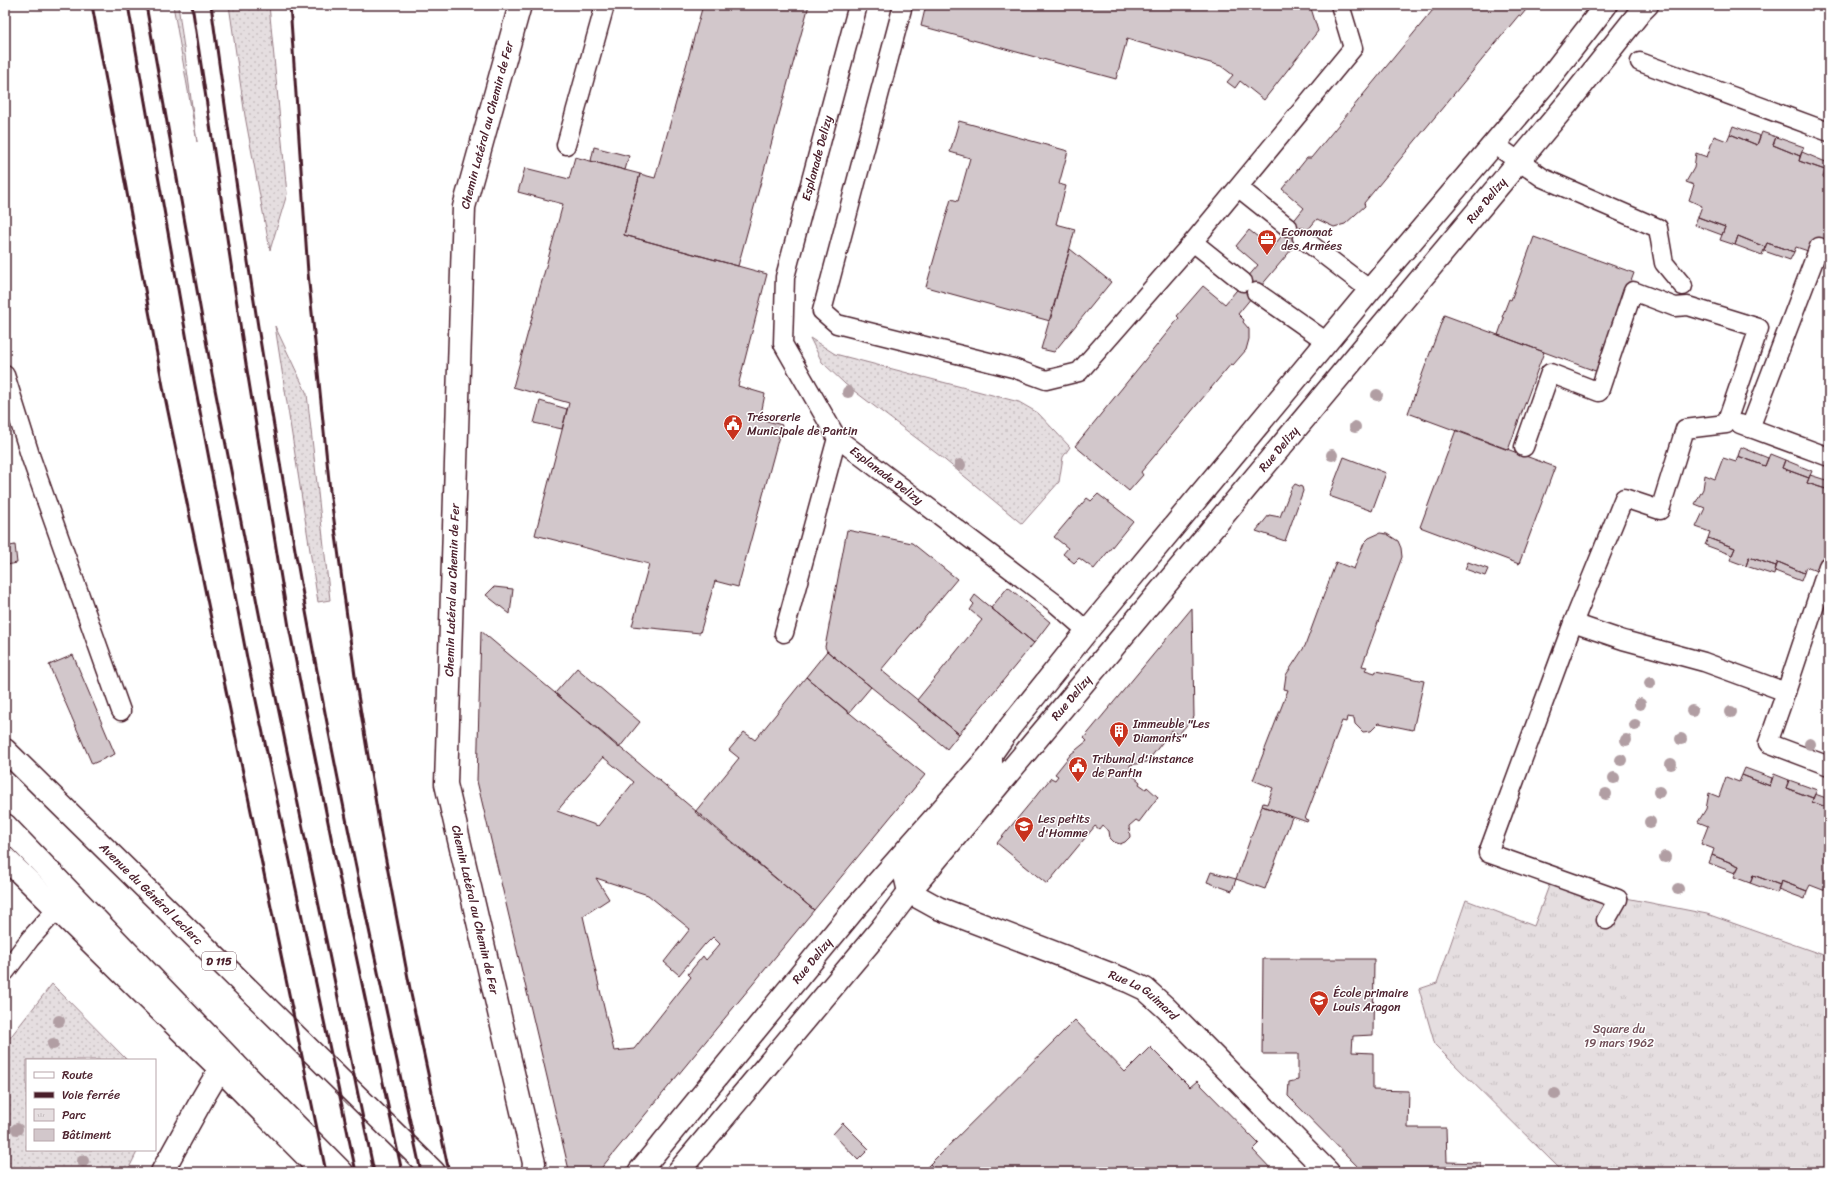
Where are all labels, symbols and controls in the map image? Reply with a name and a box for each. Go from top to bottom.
street label: Chemin Latéral au Chemin de Fer [454,38,520,211]
street label: Esplanade Delizy [795,112,839,203]
street label: Rue Delizy [1460,172,1513,228]
place label: Economat des Armées [1281,221,1342,257]
office icon: Economat des Armées [1256,228,1278,256]
place label: Trésorerie Municipale de Pantin [747,406,858,442]
public building icon: Trésorerie Municipale de Pantin [722,413,744,441]
street label: Rue Delizy [1253,420,1305,477]
street label: Esplanade Delizy [845,440,929,511]
street label: Chemin Latéral au Chemin de Fer [438,502,466,677]
street label: Rue Delizy [1045,669,1098,726]
place label: Immeuble "Les Diamants" [1132,713,1210,749]
building icon: Immeuble "Les Diamants" [1108,720,1130,748]
place label: Tribunal d'instance de Pantin [1092,748,1194,784]
public building icon: Tribunal d'instance de Pantin [1067,755,1089,783]
place label: Les petits d'Homme [1038,808,1090,844]
school or university icon: Les petits d'Homme [1013,815,1035,843]
street label: Chemin Latéral au Chemin de Fer [445,823,506,998]
street label: Avenue du Général Leclerc [93,836,208,950]
street label: Rue Delizy [786,932,838,989]
road number: D 115 [202,952,236,970]
street label: Rue La Guimard [1105,963,1184,1026]
place label: École primaire Louis Aragon [1333,982,1408,1018]
school or university icon: École primaire Louis Aragon [1308,989,1330,1017]
park label: Square du 19 mars 1962 [1584,1018,1654,1054]
legend [26,1059,156,1151]
text: Route [62,1064,93,1086]
text: Voie ferrée [62,1084,120,1106]
text: Parc [62,1104,86,1126]
text: Bâtiment [62,1124,111,1146]

